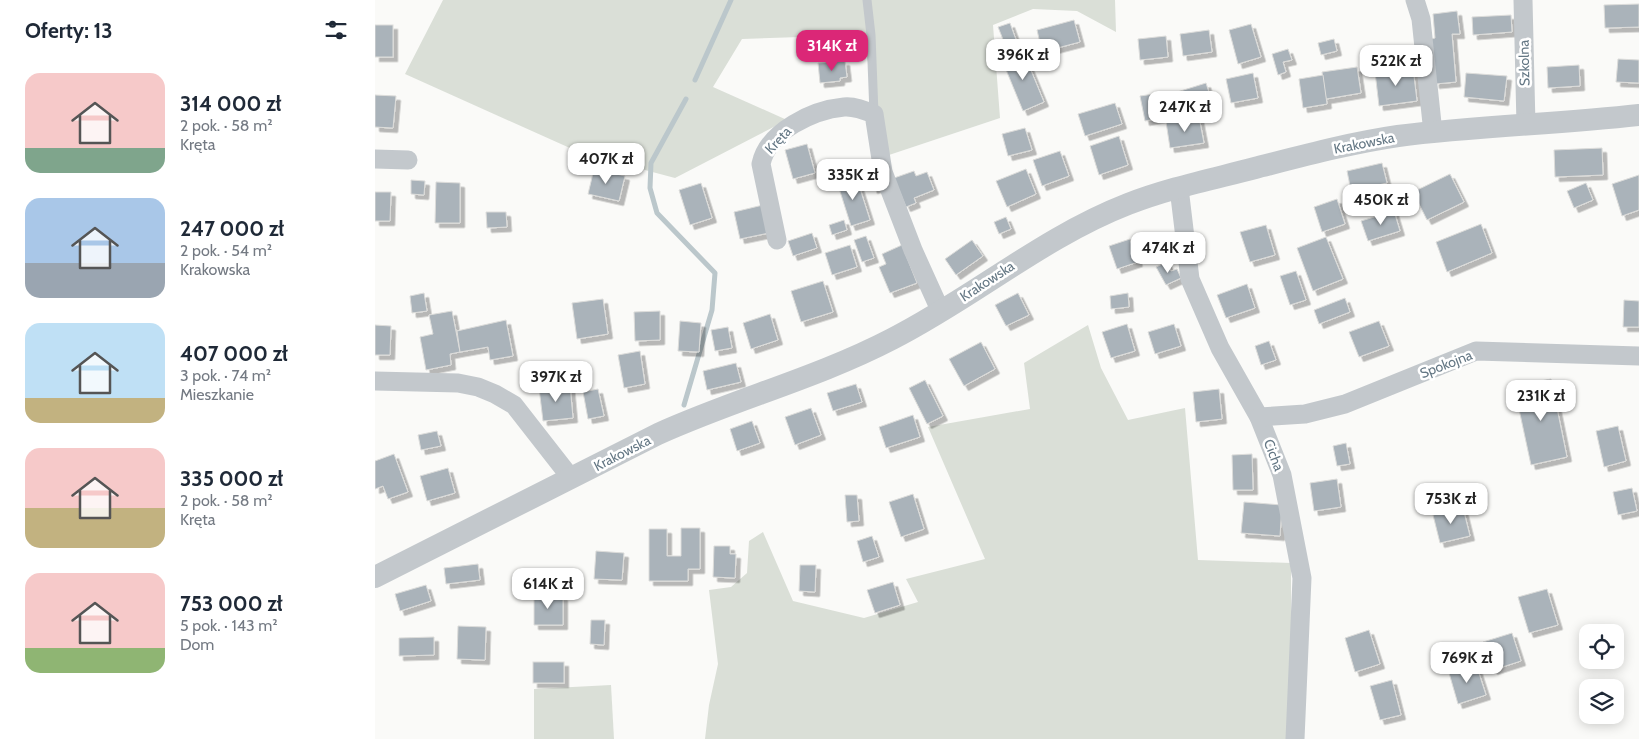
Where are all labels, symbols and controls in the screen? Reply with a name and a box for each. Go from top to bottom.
icon: filters [322,16,350,44]
text: Oferty: 13 [25,18,113,43]
pin: 314K zł [786,30,878,72]
text: 314K zł [807,36,857,55]
pin: 396K zł [977,38,1069,81]
street label: Szkolna [1515,40,1533,86]
pin: 522K zł [1350,44,1442,87]
text: 396K zł [997,45,1049,64]
text: 522K zł [1371,51,1421,70]
pin: 247K zł [1139,90,1231,133]
text: 314 000 zł [180,91,281,116]
icon: home [65,93,125,153]
text: 247K zł [1159,97,1211,116]
text: 2 pok. · 58 m² [180,116,273,135]
street label: Kręta [761,122,795,157]
street label: Krakowska [1332,128,1396,158]
text: Kręta [180,135,215,154]
pin: 407K zł [560,142,652,185]
text: 407K zł [579,149,633,168]
pin: 335K zł [807,158,899,201]
text: 335K zł [827,165,879,184]
pin: 450K zł [1335,184,1427,226]
text: 450K zł [1353,190,1409,209]
text: 247 000 zł [180,216,284,241]
icon: home [65,218,125,278]
pin: 474K zł [1122,232,1214,274]
text: 474K zł [1142,238,1194,257]
text: 2 pok. · 54 m² [180,241,272,260]
street label: Krakowska [956,257,1018,305]
text: Krakowska [180,260,250,279]
text: 407 000 zł [180,341,288,366]
icon: home [65,343,125,403]
street label: Spokojna [1417,346,1475,382]
pin: 397K zł [510,360,602,403]
text: 3 pok. · 74 m² [180,366,271,385]
text: 397K zł [530,367,582,386]
pin: 231K zł [1495,380,1587,422]
text: Mieszkanie [180,385,254,404]
text: 231K zł [1517,386,1565,405]
street label: Krakowska [591,431,654,475]
street label: Cicha [1260,437,1288,474]
text: 335 000 zł [180,466,283,491]
icon: home [65,468,125,528]
pin: 753K zł [1405,482,1497,525]
text: 753K zł [1426,489,1476,508]
text: 2 pok. · 58 m² [180,491,273,510]
text: Kręta [180,510,215,529]
pin: 614K zł [502,568,594,610]
text: 614K zł [523,574,573,593]
text: 753 000 zł [180,591,283,616]
icon: home [65,593,125,653]
text: 5 pok. · 143 m² [180,616,278,635]
map controls [1579,624,1624,724]
button: locate [1579,624,1624,669]
text: Dom [180,635,214,654]
pin: 769K zł [1421,642,1513,684]
text: 769K zł [1441,648,1493,667]
button: layers [1579,679,1624,724]

